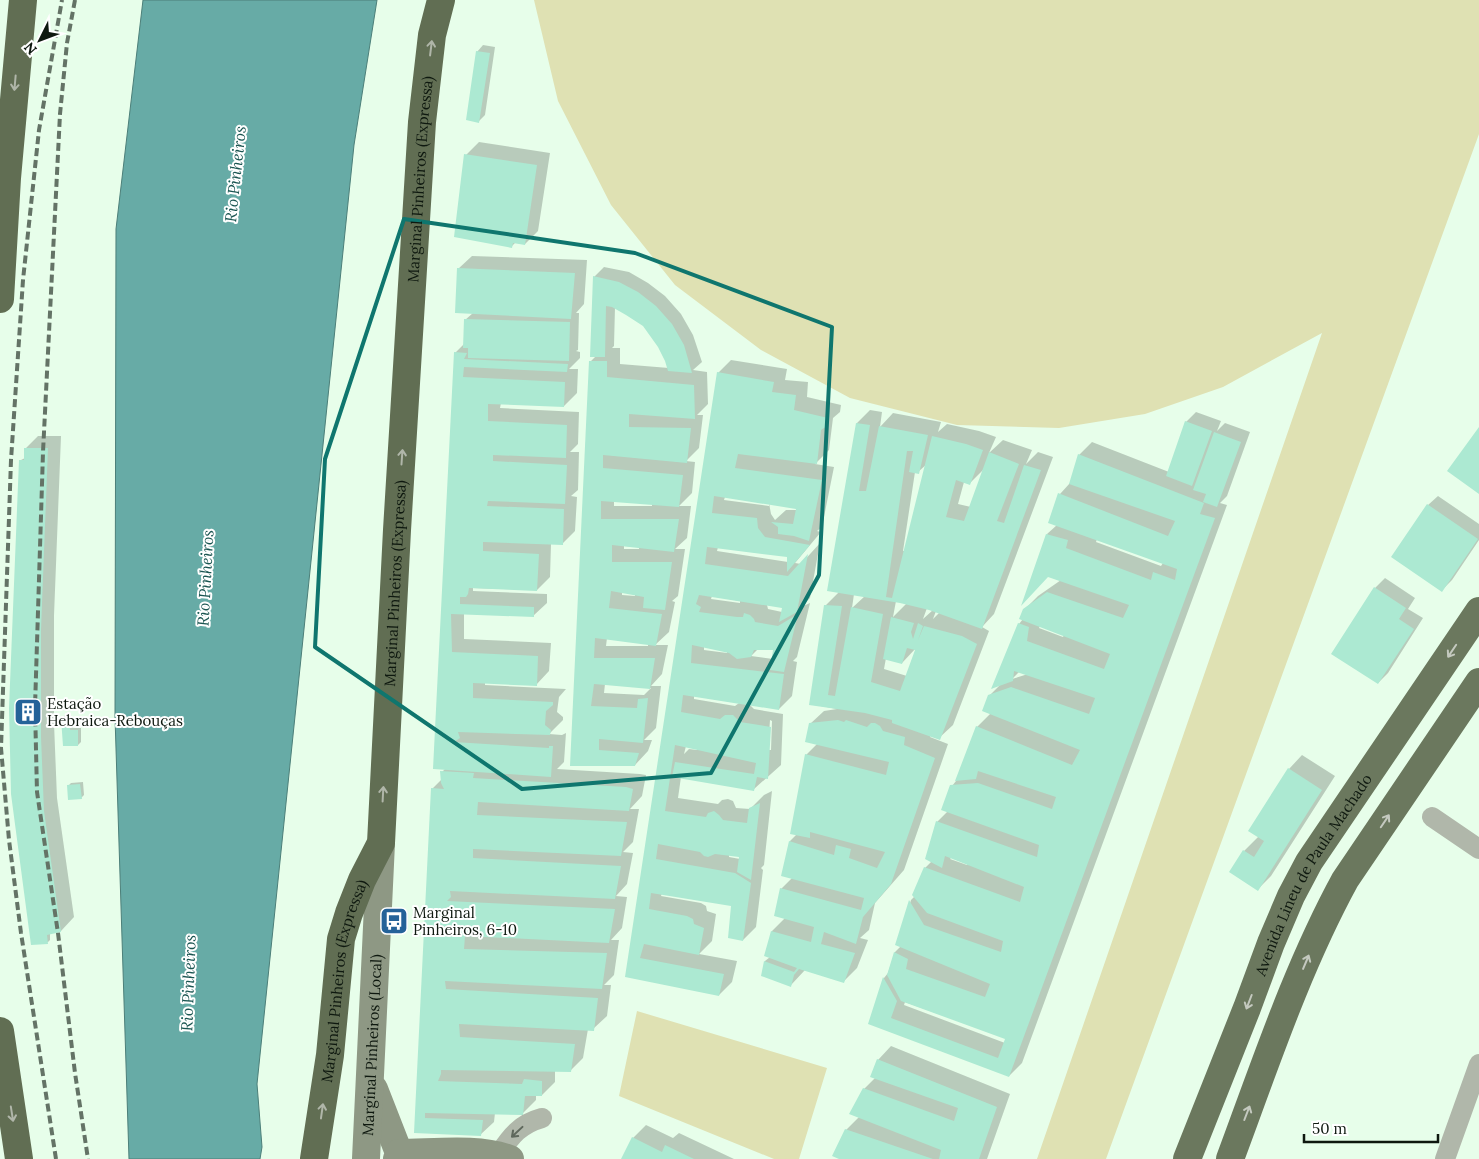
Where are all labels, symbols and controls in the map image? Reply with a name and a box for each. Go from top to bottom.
north arrow [15,15,65,65]
text: N [20,39,41,59]
one-way arrow [426,40,436,56]
one-way arrow [11,75,20,91]
street label: Marginal Pinheiros (Expressa) [403,75,438,283]
water label: Rio Pinheiros [220,125,250,223]
one-way arrow [397,450,406,466]
street label: Marginal Pinheiros (Expressa) [380,479,411,687]
water label: Rio Pinheiros [192,529,218,627]
one-way arrow [1447,644,1457,658]
place label: Estação Hebraica-Rebouças [47,694,183,730]
building icon: Estação Hebraica-Rebouças [13,697,43,727]
street label: Avenida Lineu de Paula Machado [1250,770,1376,979]
one-way arrow [379,787,388,803]
one-way arrow [1380,814,1390,828]
street label: Marginal Pinheiros (Expressa) [316,876,372,1084]
place label: Marginal Pinheiros, 6-10 [413,903,517,939]
bus stop icon: Marginal Pinheiros, 6-10 [379,906,409,936]
water label: Rio Pinheiros [176,934,200,1032]
street label: Marginal Pinheiros (Local) [358,953,386,1136]
one-way arrow [1302,955,1312,970]
one-way arrow [1244,994,1253,1010]
one-way arrow [317,1103,327,1119]
one-way arrow [8,1105,18,1121]
one-way arrow [1243,1106,1252,1122]
scale bar [1304,1112,1438,1144]
text: 50 m [1312,1119,1347,1138]
one-way arrow [511,1126,523,1138]

